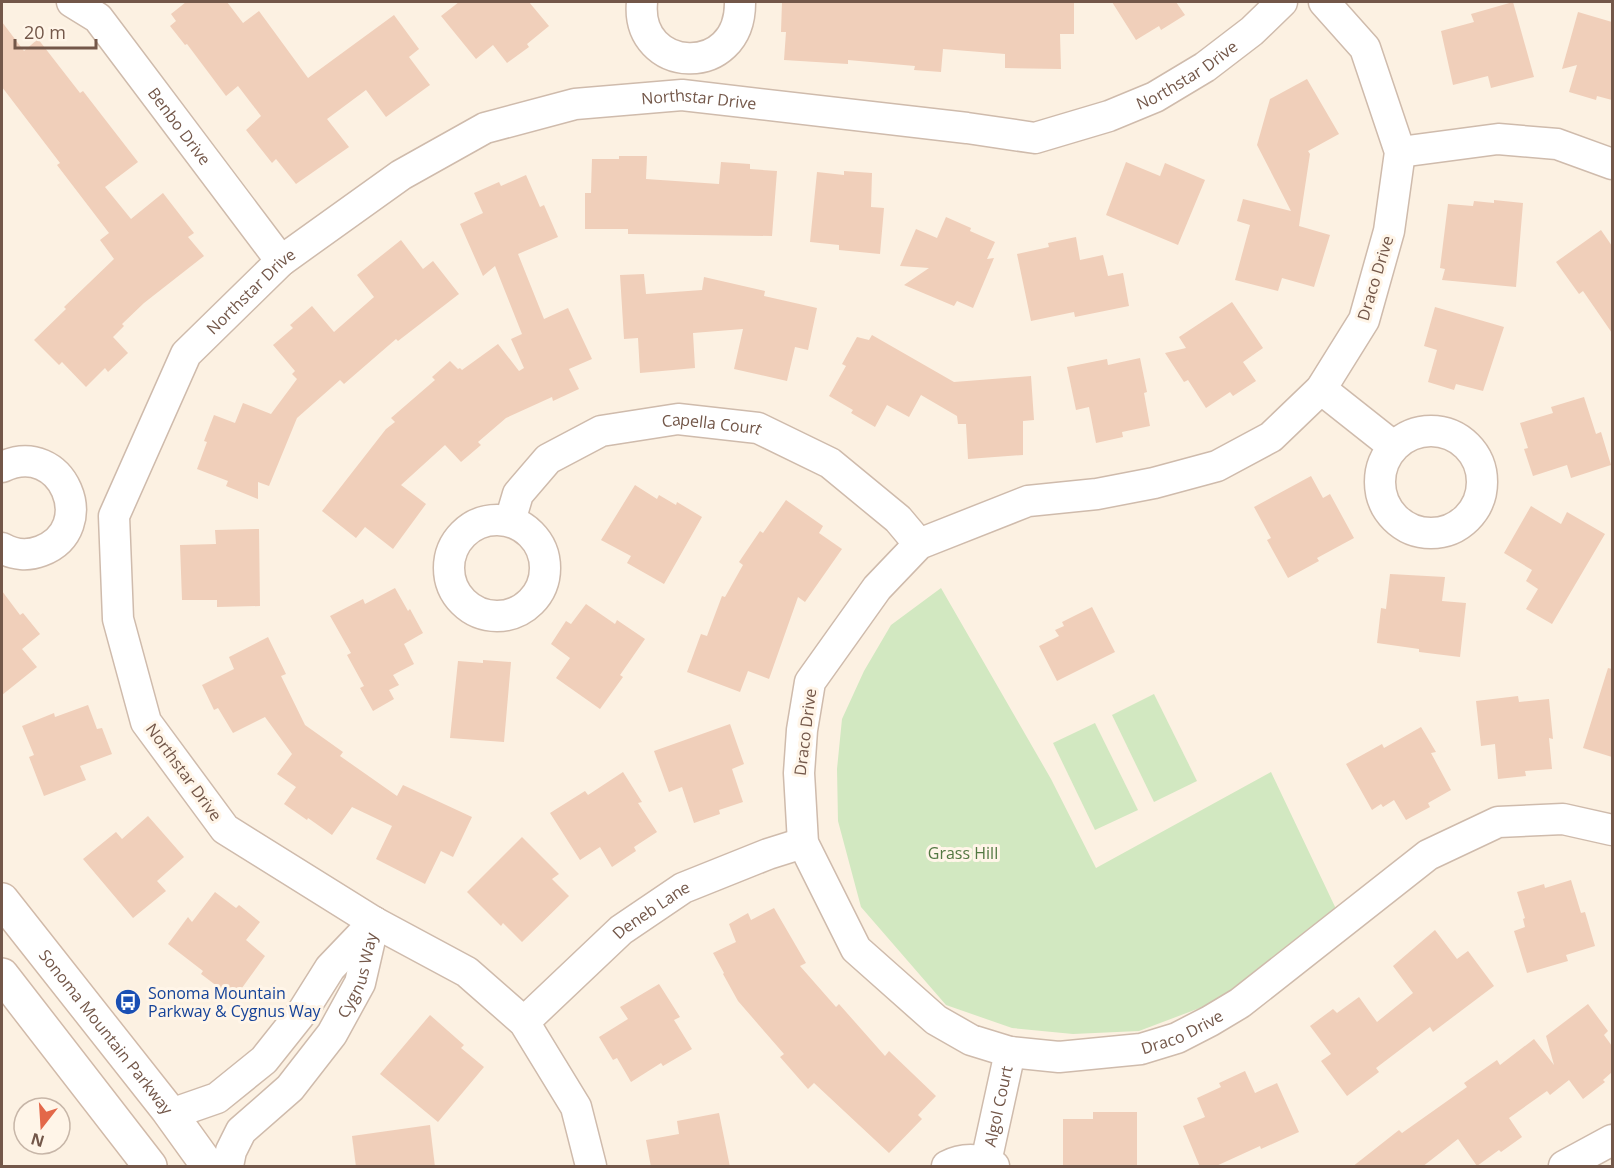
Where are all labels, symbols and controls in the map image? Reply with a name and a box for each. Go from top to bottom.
scale bar [15,12,96,50]
text: 20 m [24,20,66,44]
street label: Northstar Drive [1133,35,1242,115]
street label: Benbo Drive [143,83,216,170]
street label: Northstar Drive [640,84,758,115]
street label: Draco Drive [1352,233,1398,323]
street label: Northstar Drive [201,243,300,339]
street label: Capella Court [660,408,766,440]
street label: Draco Drive [789,687,821,777]
street label: Northstar Drive [141,719,227,825]
park label: Grass Hill [928,842,998,864]
street label: Deneb Lane [607,876,693,944]
street label: Cygnus Way [332,929,382,1022]
street label: Sonoma Mountain Parkway [34,945,179,1120]
place label: Sonoma Mountain Parkway & Cygnus Way [148,982,322,1022]
bus stop icon: Sonoma Mountain Parkway & Cygnus Way [113,987,143,1017]
street label: Draco Drive [1138,1005,1227,1059]
street label: Algol Court [979,1063,1018,1149]
north arrow [12,1096,72,1156]
text: N [28,1128,47,1153]

